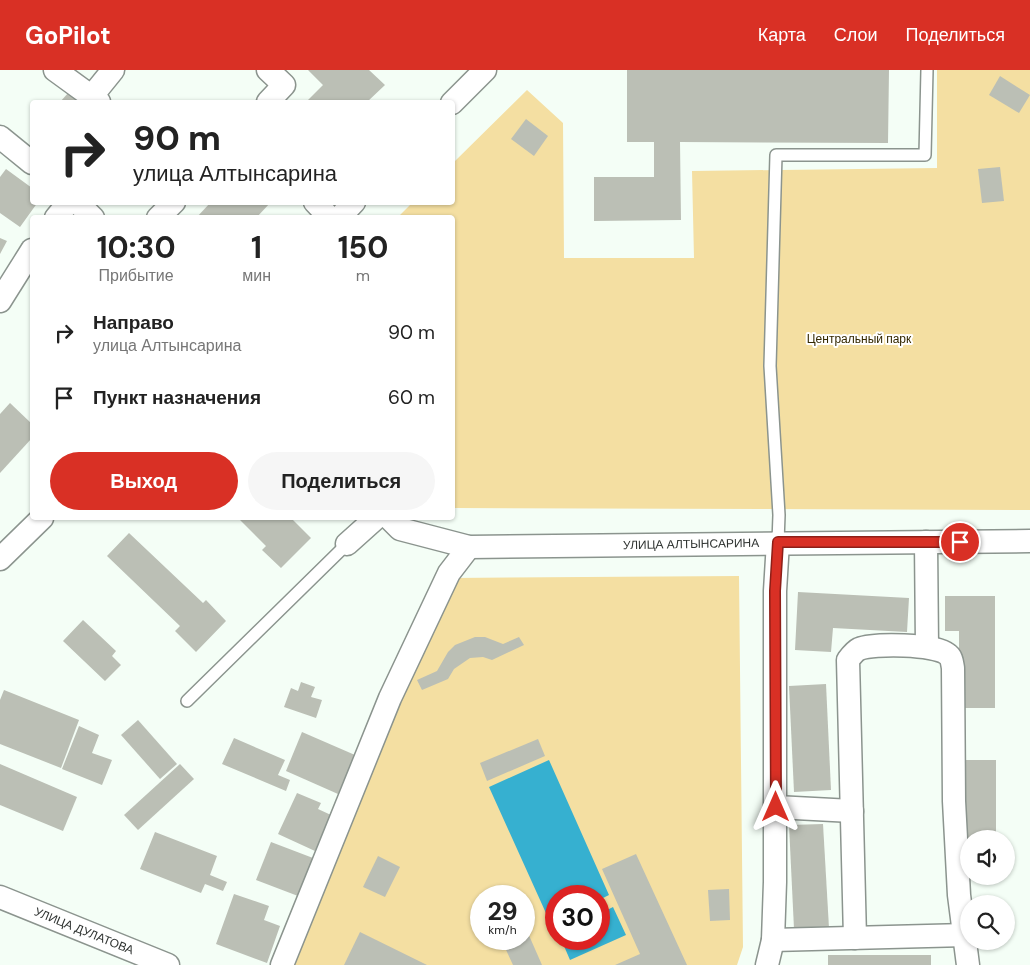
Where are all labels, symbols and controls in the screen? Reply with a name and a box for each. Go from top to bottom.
text: GoPilot [25,20,111,51]
text: Карта [758,23,806,47]
text: Слои [834,23,878,47]
text: Поделиться [906,23,1005,47]
text: 90 m [133,115,221,161]
icon: right [50,120,115,185]
text: улица Алтынсарина [133,159,337,188]
text: 10:30 [97,228,176,267]
text: 1 [251,228,262,267]
text: 150 [338,228,388,267]
text: Прибытие [99,265,174,286]
text: мин [242,265,271,286]
text: m [356,265,370,286]
text: Направо [93,310,174,335]
icon: right [50,319,78,347]
text: 90 m [388,320,435,345]
park label: Центральный парк [807,331,912,347]
text: улица Алтынсарина [93,335,241,356]
icon: arrive [50,384,78,412]
text: Пункт назначения [93,385,261,410]
text: 60 m [388,385,435,410]
button: Выход [50,452,238,510]
button: Поделиться [248,452,435,510]
pin [939,521,981,563]
icon: arrive [946,528,974,556]
street label: УЛИЦА АЛТЫНСАРИНА [623,535,759,553]
position arrow [749,780,801,832]
map controls [960,830,1015,950]
button: sound [960,830,1015,885]
speed limit sign: 30 [545,885,610,950]
text: 29 [487,895,518,928]
button: search [960,895,1015,950]
street label: УЛИЦА ДУЛАТОВА [32,904,136,958]
text: km/h [488,922,517,938]

